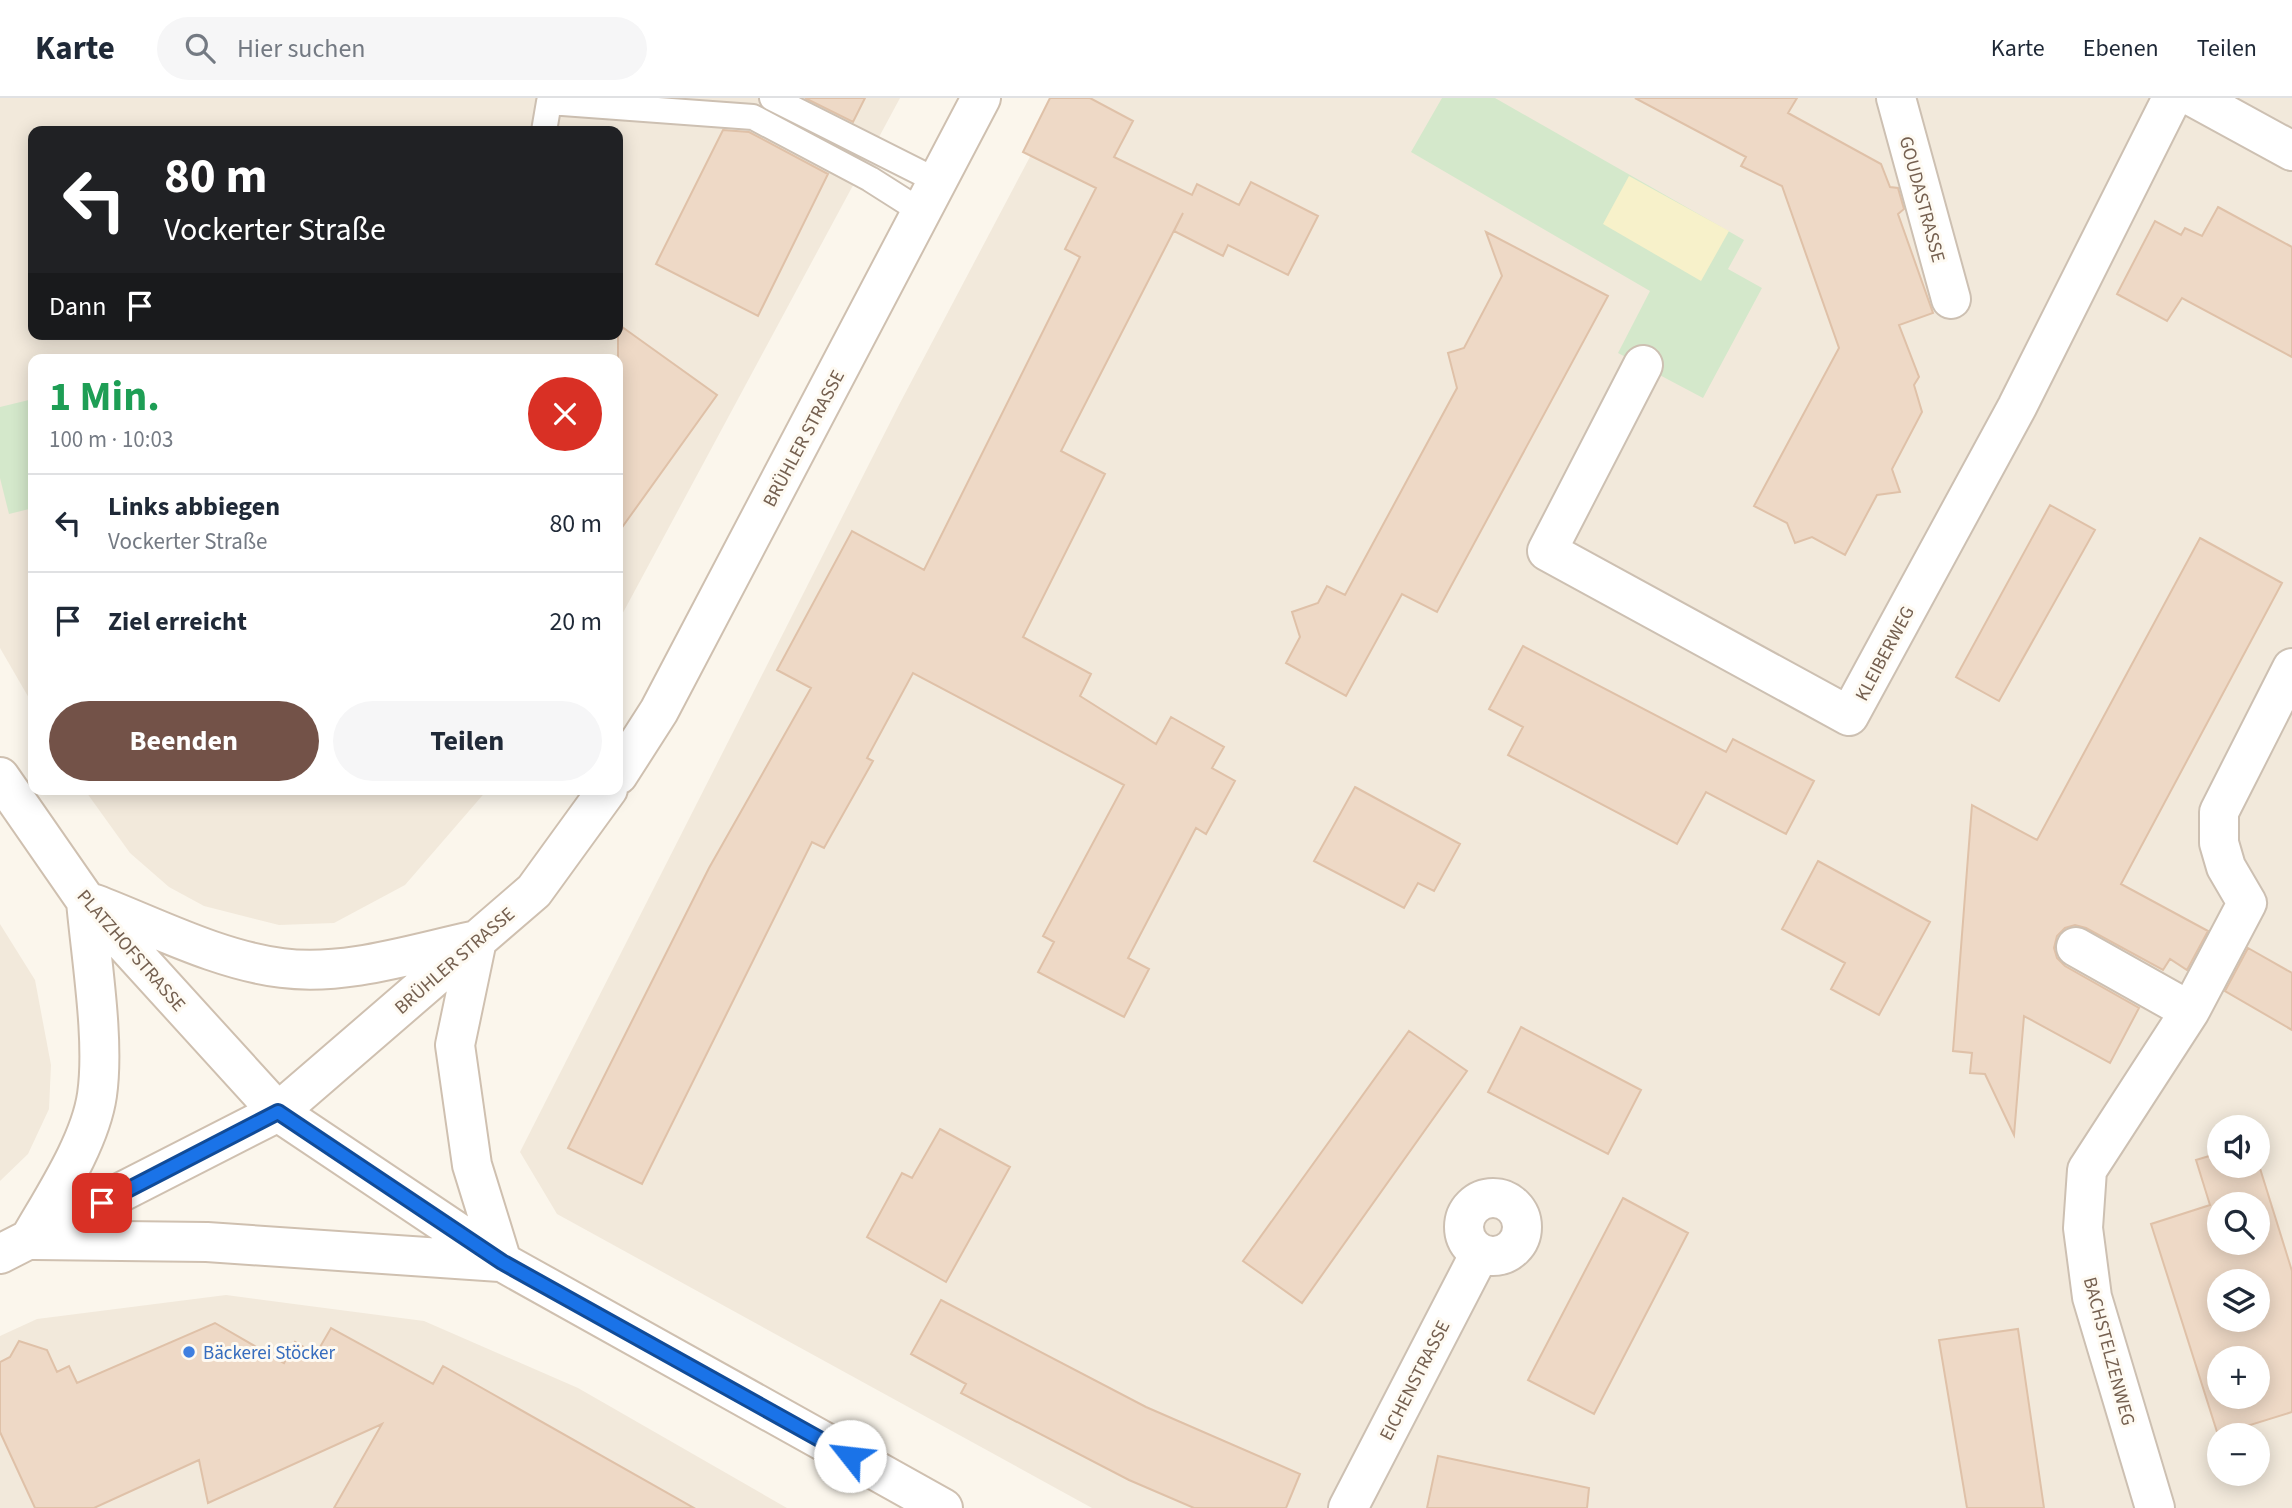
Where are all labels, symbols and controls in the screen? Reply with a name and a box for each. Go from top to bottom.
search box [157,17,647,80]
text: Karte [35,25,115,72]
icon: search [181,29,219,67]
text: Hier suchen [237,30,366,67]
text: Karte [1991,31,2045,66]
text: Ebenen [2083,31,2159,66]
text: Teilen [2197,31,2257,66]
street label: GOUDASTRASSE [1892,133,1951,265]
text: 80 m [164,142,268,212]
icon: left [49,154,140,245]
text: Vockerter Straße [164,207,386,253]
icon: arrive [121,287,159,325]
text: Dann [49,288,107,325]
street label: BRÜHLER STRASSE [757,365,852,512]
text: 1 Min. [49,367,160,427]
button: close [528,377,602,451]
text: 100 m · 10:03 [49,423,173,456]
text: Links abbiegen [108,488,280,525]
icon: left [49,504,87,542]
text: 80 m [549,505,602,542]
text: Vockerter Straße [108,525,267,558]
street label: KLEIBERWEG [1849,601,1922,706]
icon: arrive [49,602,87,640]
text: Ziel erreicht [108,603,247,640]
text: 20 m [549,603,602,640]
button: Beenden [49,701,319,781]
button: Teilen [333,701,602,781]
street label: PLATZHOFSTRASSE [70,884,192,1018]
street label: BRÜHLER STRASSE [389,901,521,1021]
map controls [2207,1115,2270,1486]
button: sound [2207,1115,2270,1178]
pin [72,1173,132,1233]
icon: arrive [83,1184,121,1222]
button: search [2207,1192,2270,1255]
button: layers [2207,1269,2270,1332]
street label: BACHSTELZENWEG [2076,1274,2141,1429]
street label: EICHENSTRASSE [1373,1316,1457,1445]
place label: Bäckerei Stöcker [203,1340,336,1367]
marker: Bäckerei Stöcker [181,1344,197,1360]
button: + [2207,1346,2270,1409]
position arrow [813,1419,887,1493]
button: − [2207,1423,2270,1486]

